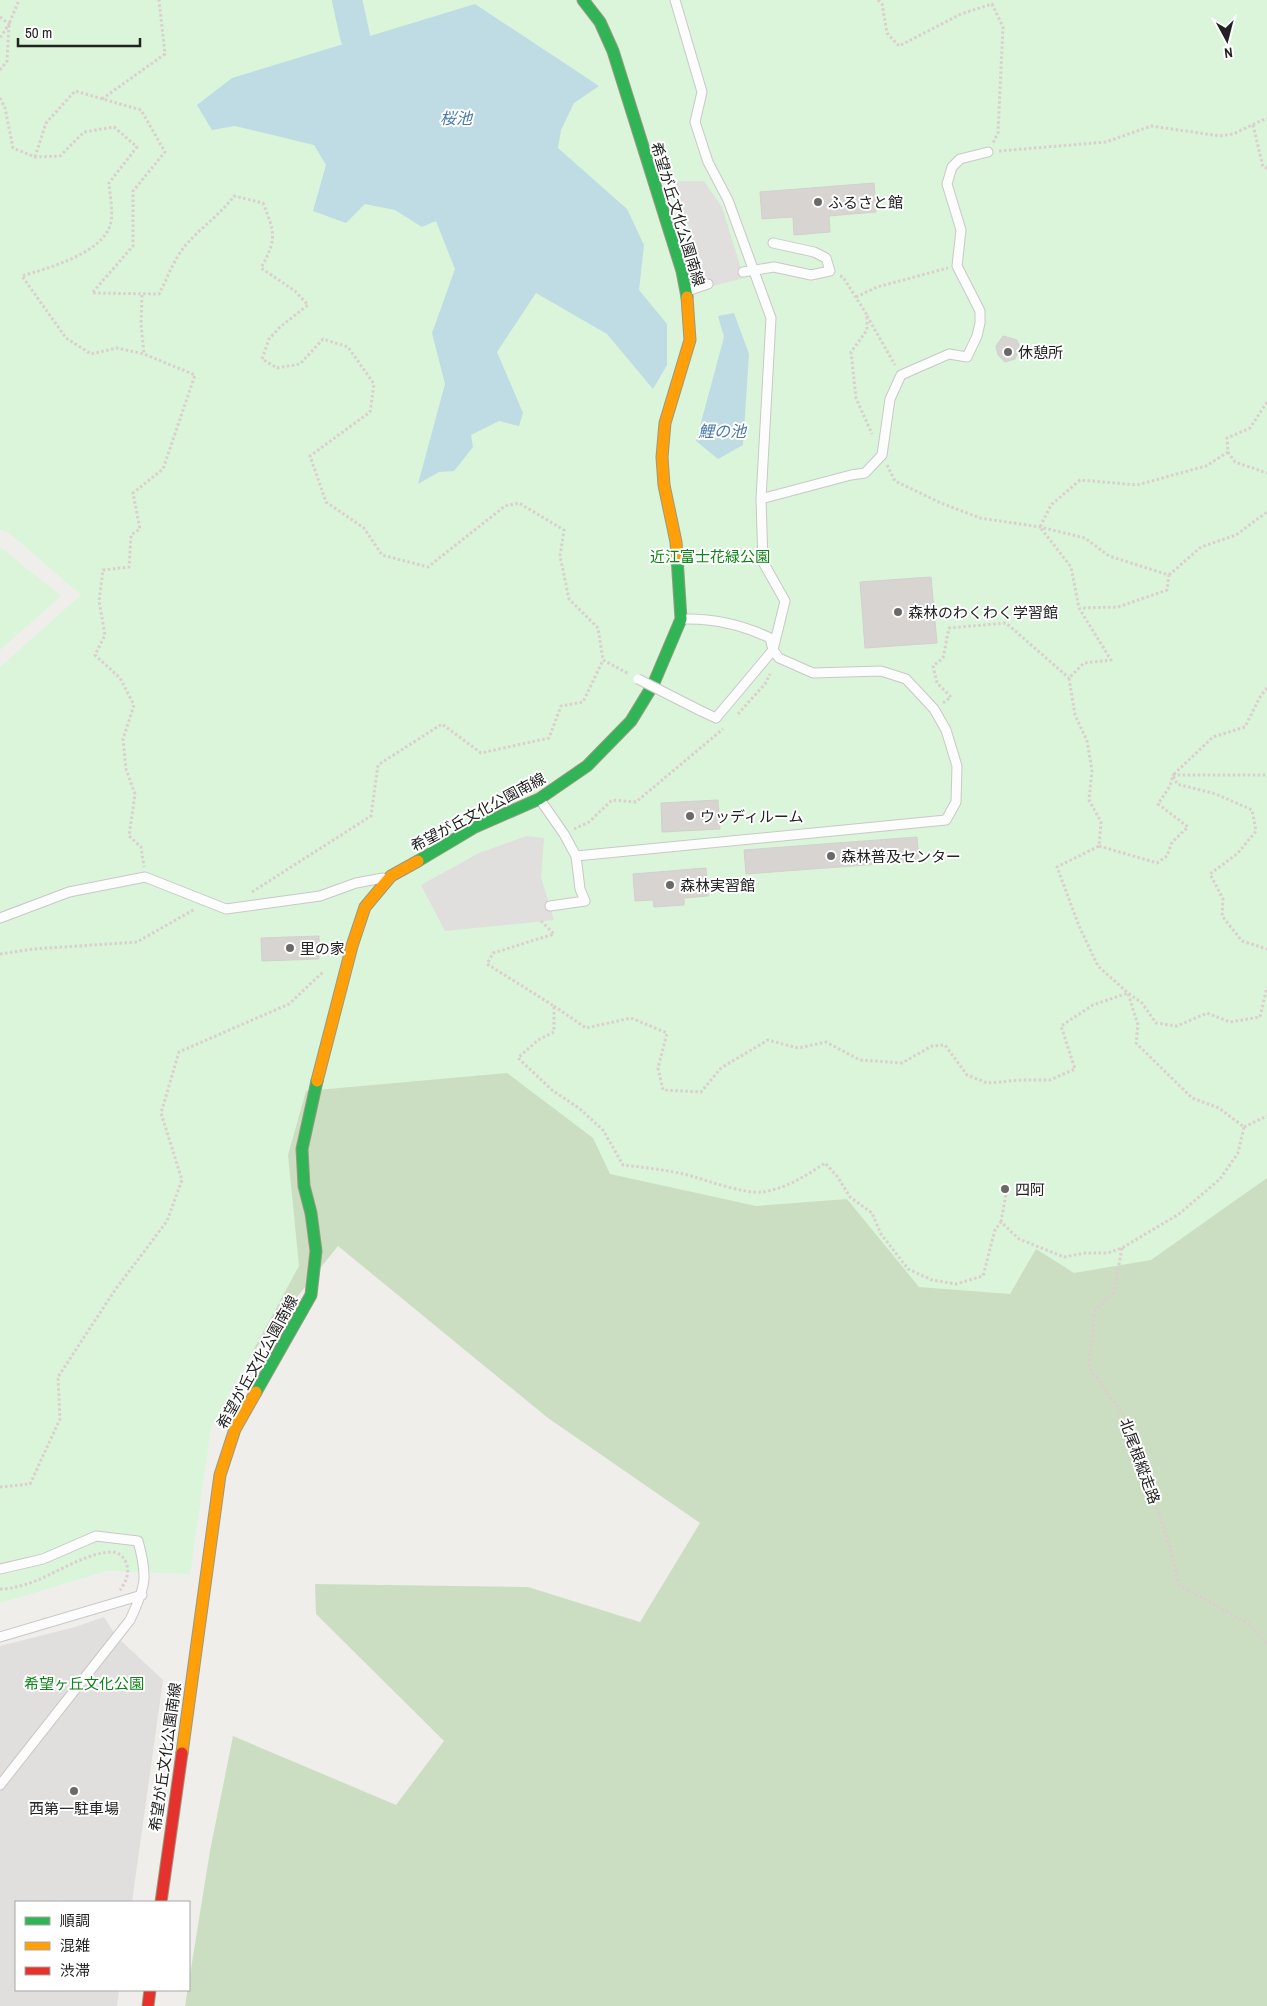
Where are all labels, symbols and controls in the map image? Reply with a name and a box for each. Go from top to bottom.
scale bar [18,15,140,47]
north arrow [1202,15,1252,65]
text: 50 m [25,22,52,43]
text: N [1223,43,1234,62]
water label: 桜池 [440,107,474,129]
street label: 希望が丘文化公園南線 [646,139,710,289]
place label: ふるさと館 [828,192,903,213]
marker: ふるさと館 [812,196,824,208]
place label: 休憩所 [1018,342,1063,363]
marker: 休憩所 [1002,346,1014,358]
water label: 鯉の池 [698,420,748,442]
park label: 近江富士花緑公園 [650,546,770,567]
place label: 森林のわくわく学習館 [908,602,1058,623]
marker: 森林のわくわく学習館 [892,606,904,618]
street label: 希望が丘文化公園南線 [407,768,549,856]
place label: ウッディルーム [700,806,804,827]
marker: ウッディルーム [684,810,696,822]
place label: 森林普及センター [841,846,961,867]
marker: 森林普及センター [825,850,837,862]
place label: 森林実習館 [680,875,755,896]
marker: 森林実習館 [664,879,676,891]
place label: 里の家 [300,938,345,959]
marker: 里の家 [284,942,296,954]
place label: 四阿 [1015,1179,1045,1200]
marker: 四阿 [999,1183,1011,1195]
street label: 希望が丘文化公園南線 [211,1291,303,1433]
street label: 北尾根縦走路 [1115,1415,1165,1507]
park label: 希望ヶ丘文化公園 [24,1673,144,1694]
street label: 希望が丘文化公園南線 [144,1681,186,1833]
marker: 西第一駐車場 [68,1785,80,1797]
place label: 西第一駐車場 [29,1798,119,1819]
legend [15,1901,190,1991]
text: 順調 [60,1910,90,1931]
text: 混雑 [60,1935,90,1956]
text: 渋滞 [60,1960,90,1981]

